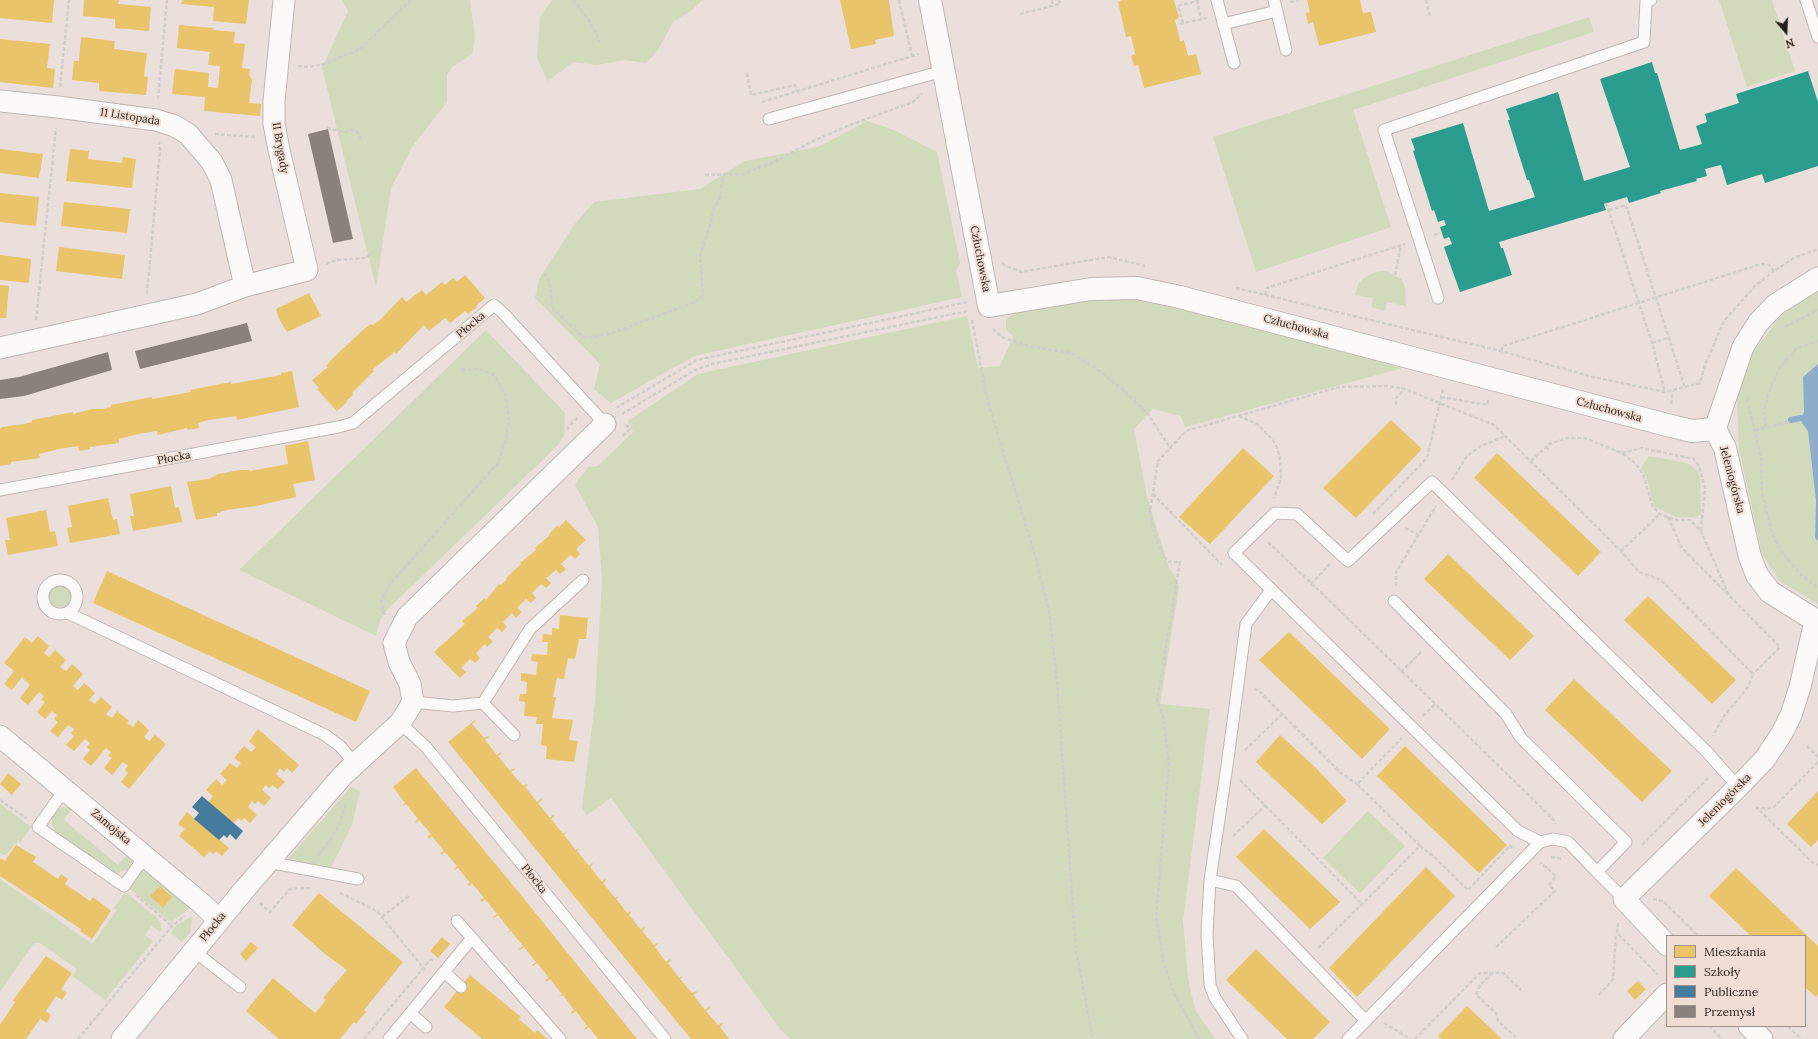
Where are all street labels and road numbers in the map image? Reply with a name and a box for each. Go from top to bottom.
street label: 11 Listopada [99,106,161,128]
street label: II Brygady [269,121,291,175]
street label: Człuchowska [967,225,993,293]
street label: Płocka [454,309,488,341]
street label: Człuchowska [1262,312,1330,342]
street label: Człuchowska [1575,395,1643,425]
street label: Jeleniogórska [1717,445,1747,515]
street label: Płocka [156,448,192,468]
street label: Jeleniogórska [1696,771,1754,829]
street label: Zamojska [88,806,134,848]
street label: Płocka [518,862,550,896]
street label: Płocka [197,910,229,944]

